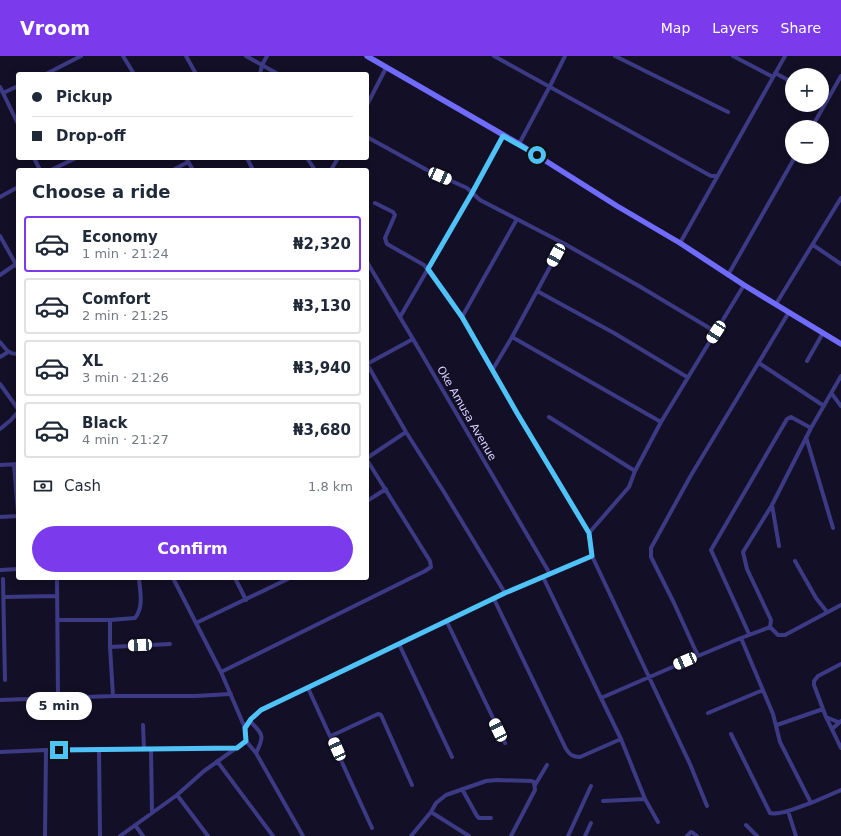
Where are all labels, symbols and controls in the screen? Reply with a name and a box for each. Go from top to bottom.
text: Vroom [20,17,90,39]
text: Map [661,20,690,36]
text: Layers [712,20,759,36]
text: Share [781,20,821,36]
map controls [785,68,829,164]
button: + [785,68,829,112]
text: Pickup [56,88,112,106]
button: − [785,120,829,164]
text: Drop-off [56,127,126,145]
route start [528,146,546,164]
car [427,166,453,186]
text: Choose a ride [32,181,171,202]
icon: car [34,226,70,262]
text: Economy [82,228,158,246]
text: ₦2,320 [293,235,351,253]
car [545,242,567,268]
text: 1 min · 21:24 [82,246,169,261]
icon: car [34,288,70,324]
text: Comfort [82,290,150,308]
text: ₦3,130 [293,297,351,315]
text: 2 min · 21:25 [82,308,169,323]
car [704,319,728,345]
icon: car [34,350,70,386]
text: XL [82,352,103,370]
text: ₦3,940 [293,359,351,377]
street label: Oke Amusa Avenue [434,364,499,463]
text: 3 min · 21:26 [82,370,169,385]
icon: car [34,412,70,448]
text: Black [82,414,128,432]
text: ₦3,680 [293,421,351,439]
text: 4 min · 21:27 [82,432,169,447]
icon: cash [32,475,54,497]
text: Cash [64,477,101,495]
text: 1.8 km [308,479,353,494]
button: Confirm [32,526,353,572]
car [128,638,152,652]
car [672,651,698,671]
callout: 5 min [26,692,92,720]
text: 5 min [39,698,79,713]
car [487,717,509,743]
car [327,736,347,762]
route end [50,741,68,759]

